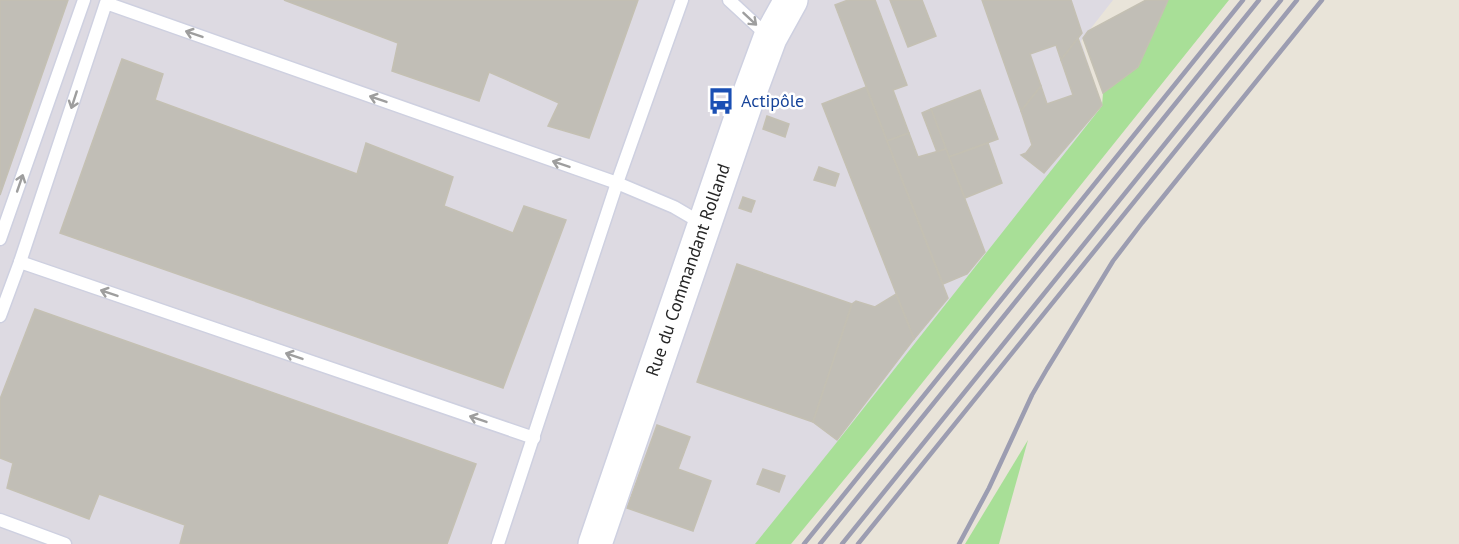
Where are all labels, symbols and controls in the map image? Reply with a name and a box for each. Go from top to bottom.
one-way arrow [742,12,757,26]
one-way arrow [185,27,204,38]
bus stop icon: Actipôle [706,86,736,116]
place label: Actipôle [741,89,804,112]
one-way arrow [68,90,79,109]
one-way arrow [369,92,387,103]
one-way arrow [552,157,571,168]
street label: Rue du Commandant Rolland [640,160,735,379]
one-way arrow [15,175,26,193]
one-way arrow [101,286,119,297]
one-way arrow [285,350,304,361]
one-way arrow [469,413,488,424]

